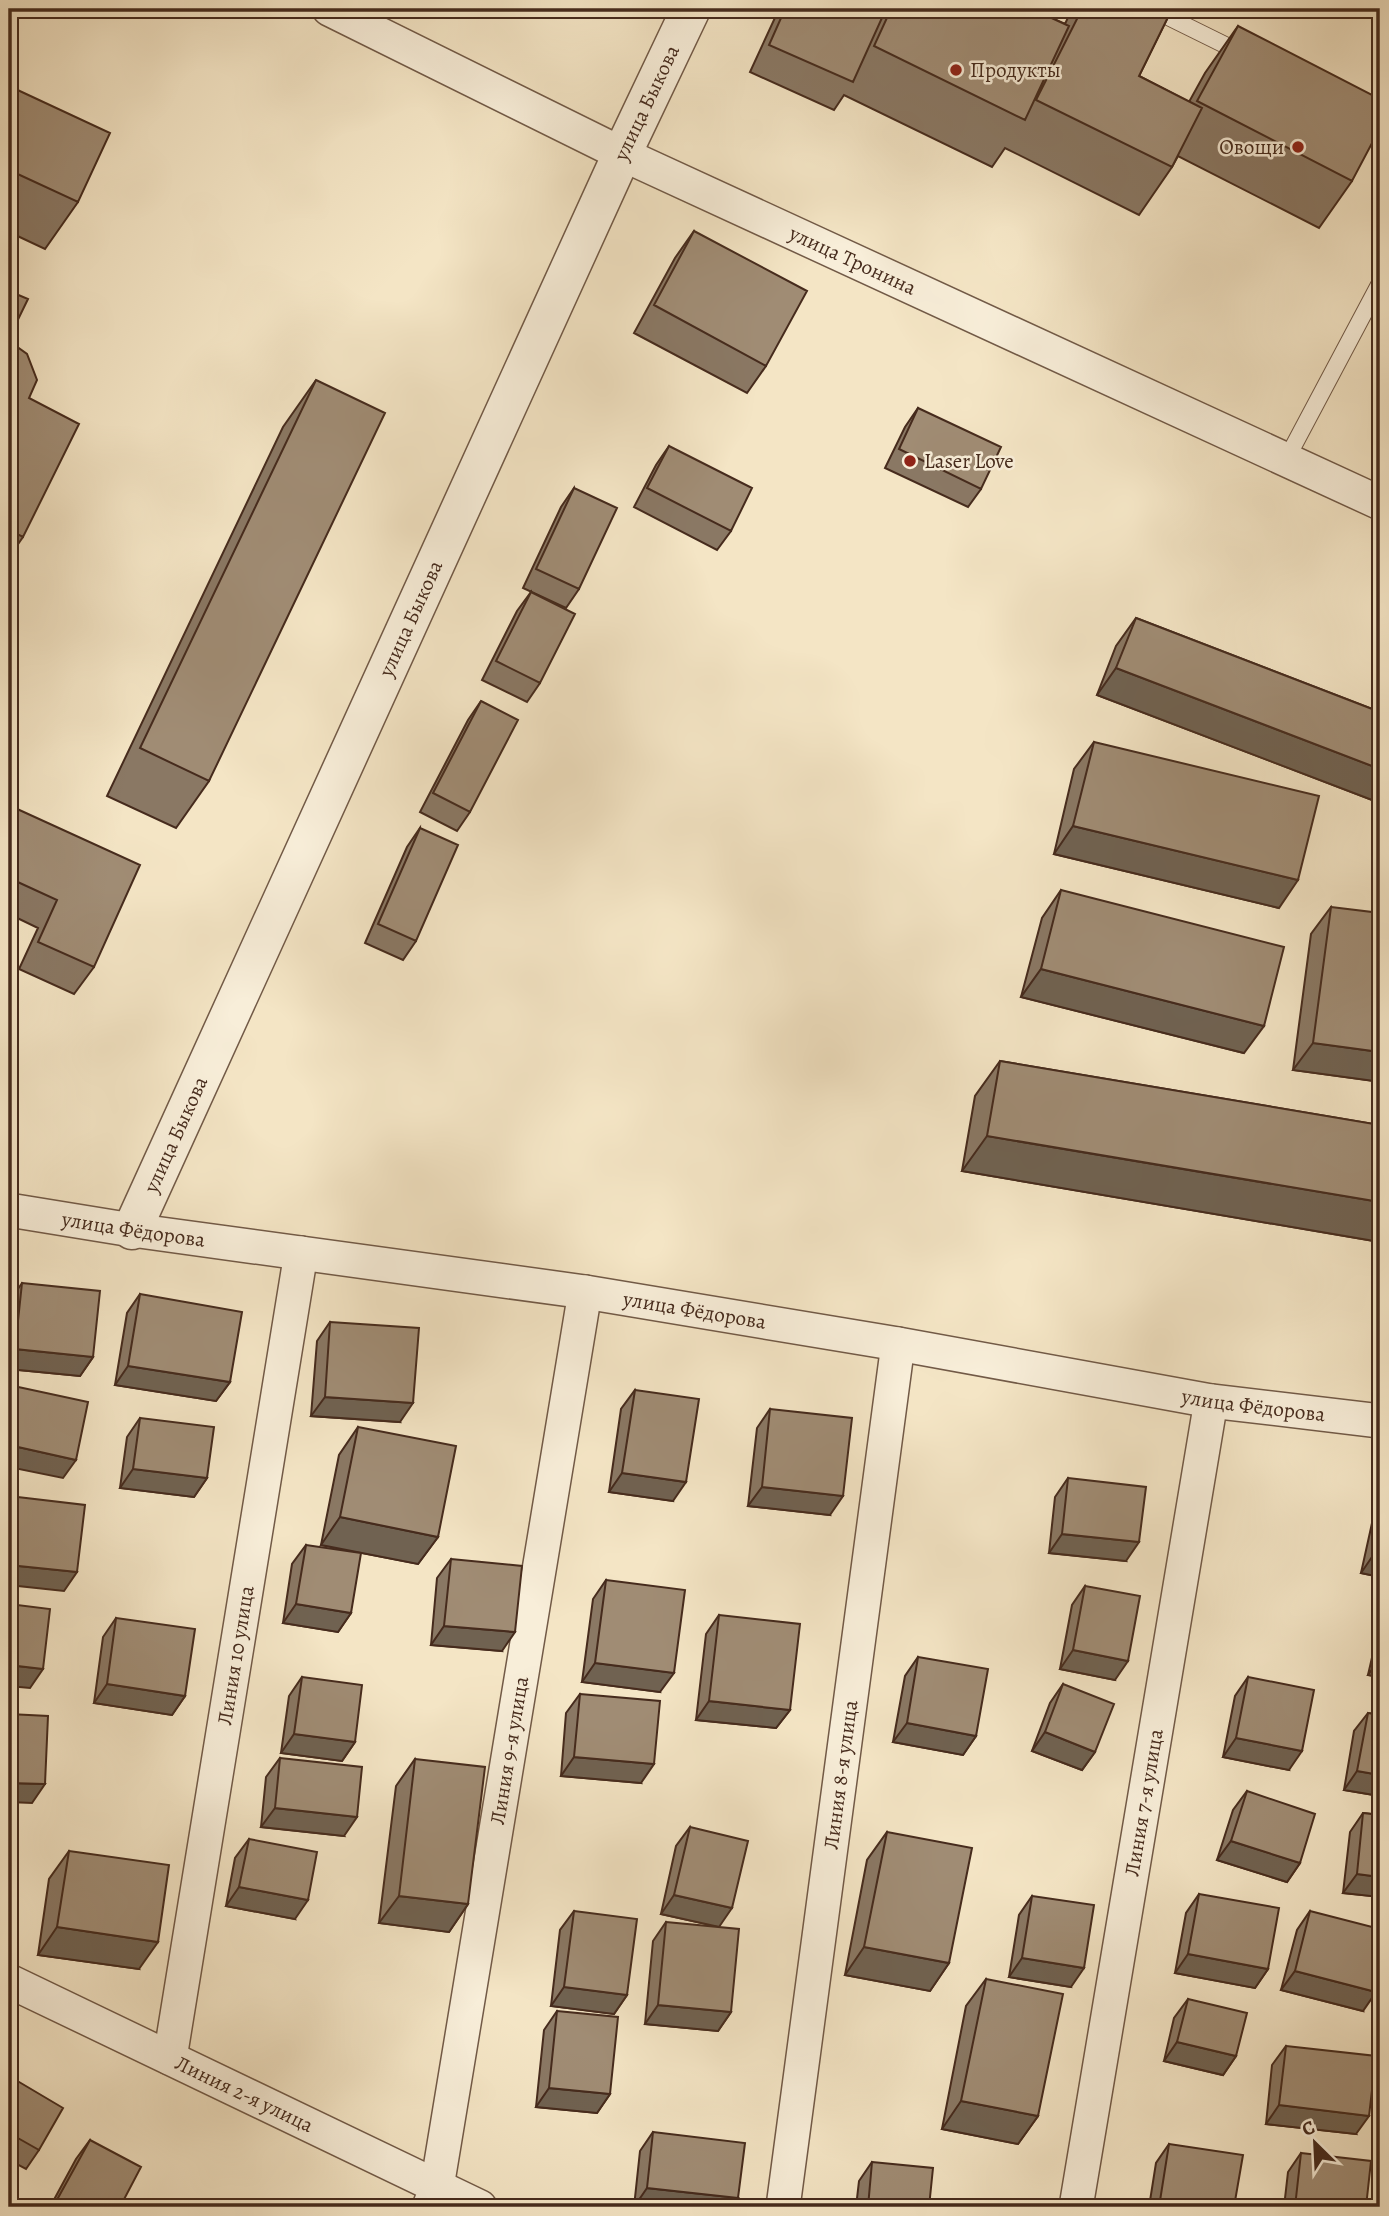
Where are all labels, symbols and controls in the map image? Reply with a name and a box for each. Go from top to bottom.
street label: улица Быкова [606,40,686,166]
place label: Продукты [970,56,1061,84]
marker: Продукты [948,62,964,78]
place label: Овощи [1219,133,1284,161]
marker: Овощи [1290,139,1306,155]
street label: улица Тронина [784,219,921,302]
place label: Laser Love [924,447,1014,475]
marker: Laser Love [902,453,918,469]
street label: улица Быкова [371,555,449,682]
street label: улица Быкова [136,1071,214,1198]
street label: улица Фёдорова [59,1205,207,1254]
street label: улица Фёдорова [620,1284,769,1336]
street label: улица Фёдорова [1178,1382,1327,1428]
street label: Линия 10 улица [210,1583,261,1727]
street label: Линия 9-я улица [483,1674,535,1827]
street label: Линия 8-я улица [817,1698,864,1851]
street label: Линия 7-я улица [1118,1727,1170,1878]
street label: Линия 2-я улица [171,2049,318,2139]
north arrow [1280,2108,1350,2178]
text: С [1298,2114,1319,2143]

